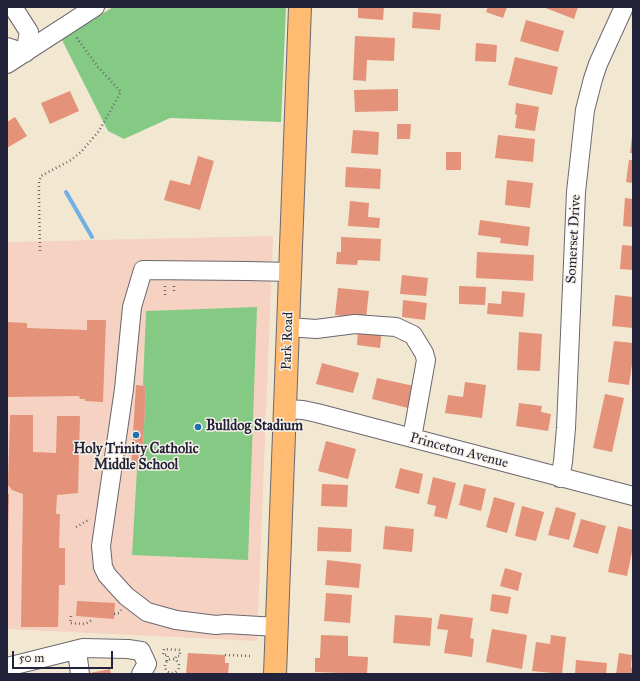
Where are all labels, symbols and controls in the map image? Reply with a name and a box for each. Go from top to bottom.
street label: Somerset Drive [563,194,585,284]
street label: Park Road [279,312,297,370]
place label: Bulldog Stadium [206,419,303,435]
marker: Bulldog Stadium [193,422,203,432]
marker: Holy Trinity Catholic Middle School [131,430,141,440]
street label: Princeton Avenue [408,430,510,472]
place label: Holy Trinity Catholic Middle School [73,442,199,474]
scale bar [14,643,115,669]
text: 50 m [19,651,44,665]

